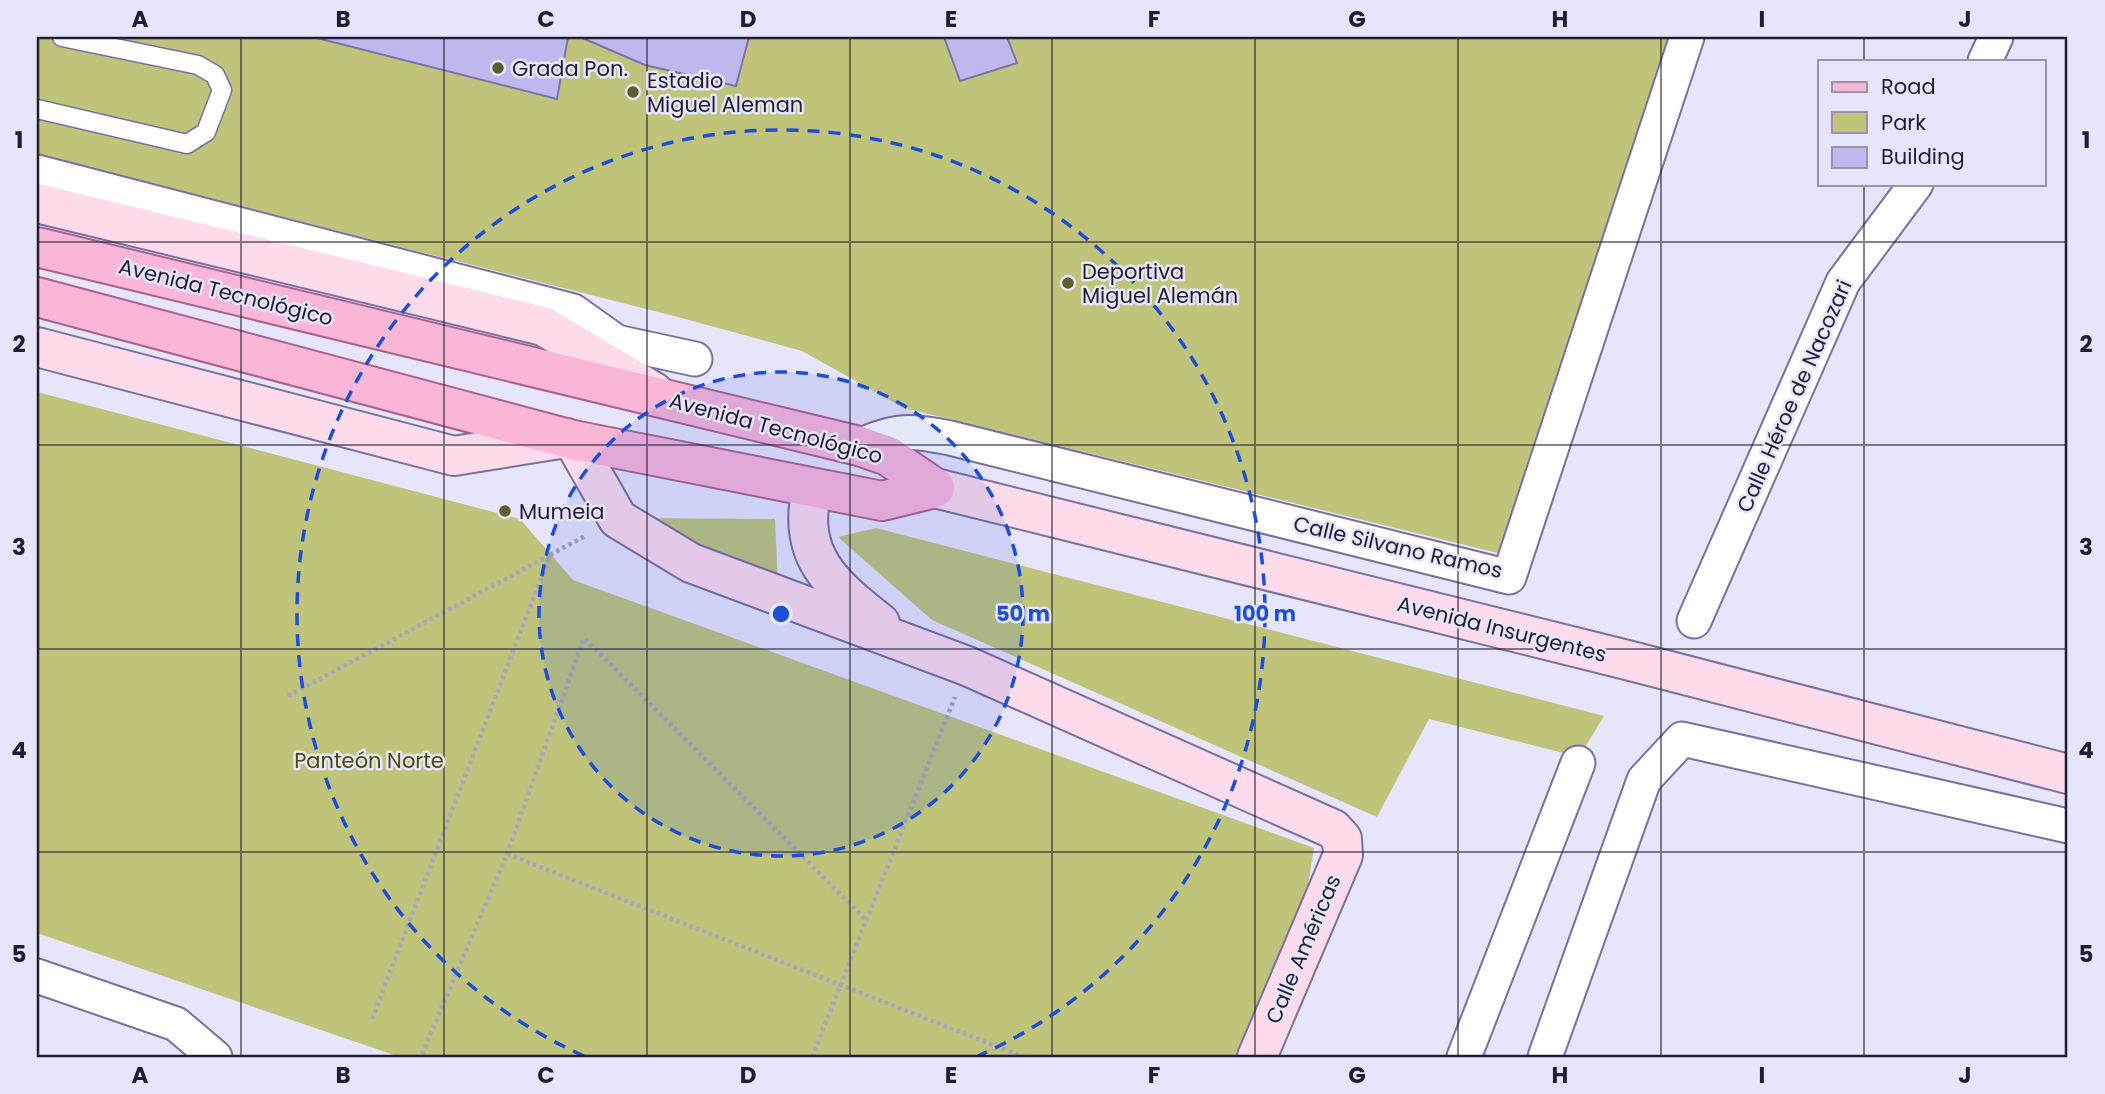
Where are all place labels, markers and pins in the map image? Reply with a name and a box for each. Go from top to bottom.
place label: Grada Pon. [512,54,628,83]
marker: Grada Pon. [490,60,506,76]
place label: Estadio Miguel Aleman [647,66,803,119]
marker: Estadio Miguel Aleman [625,84,641,100]
place label: Deportiva Miguel Alemán [1082,257,1238,310]
marker: Deportiva Miguel Alemán [1060,275,1076,291]
place label: Mumeia [519,497,605,526]
marker: Mumeia [497,503,513,519]
centre of rings [769,602,793,626]

